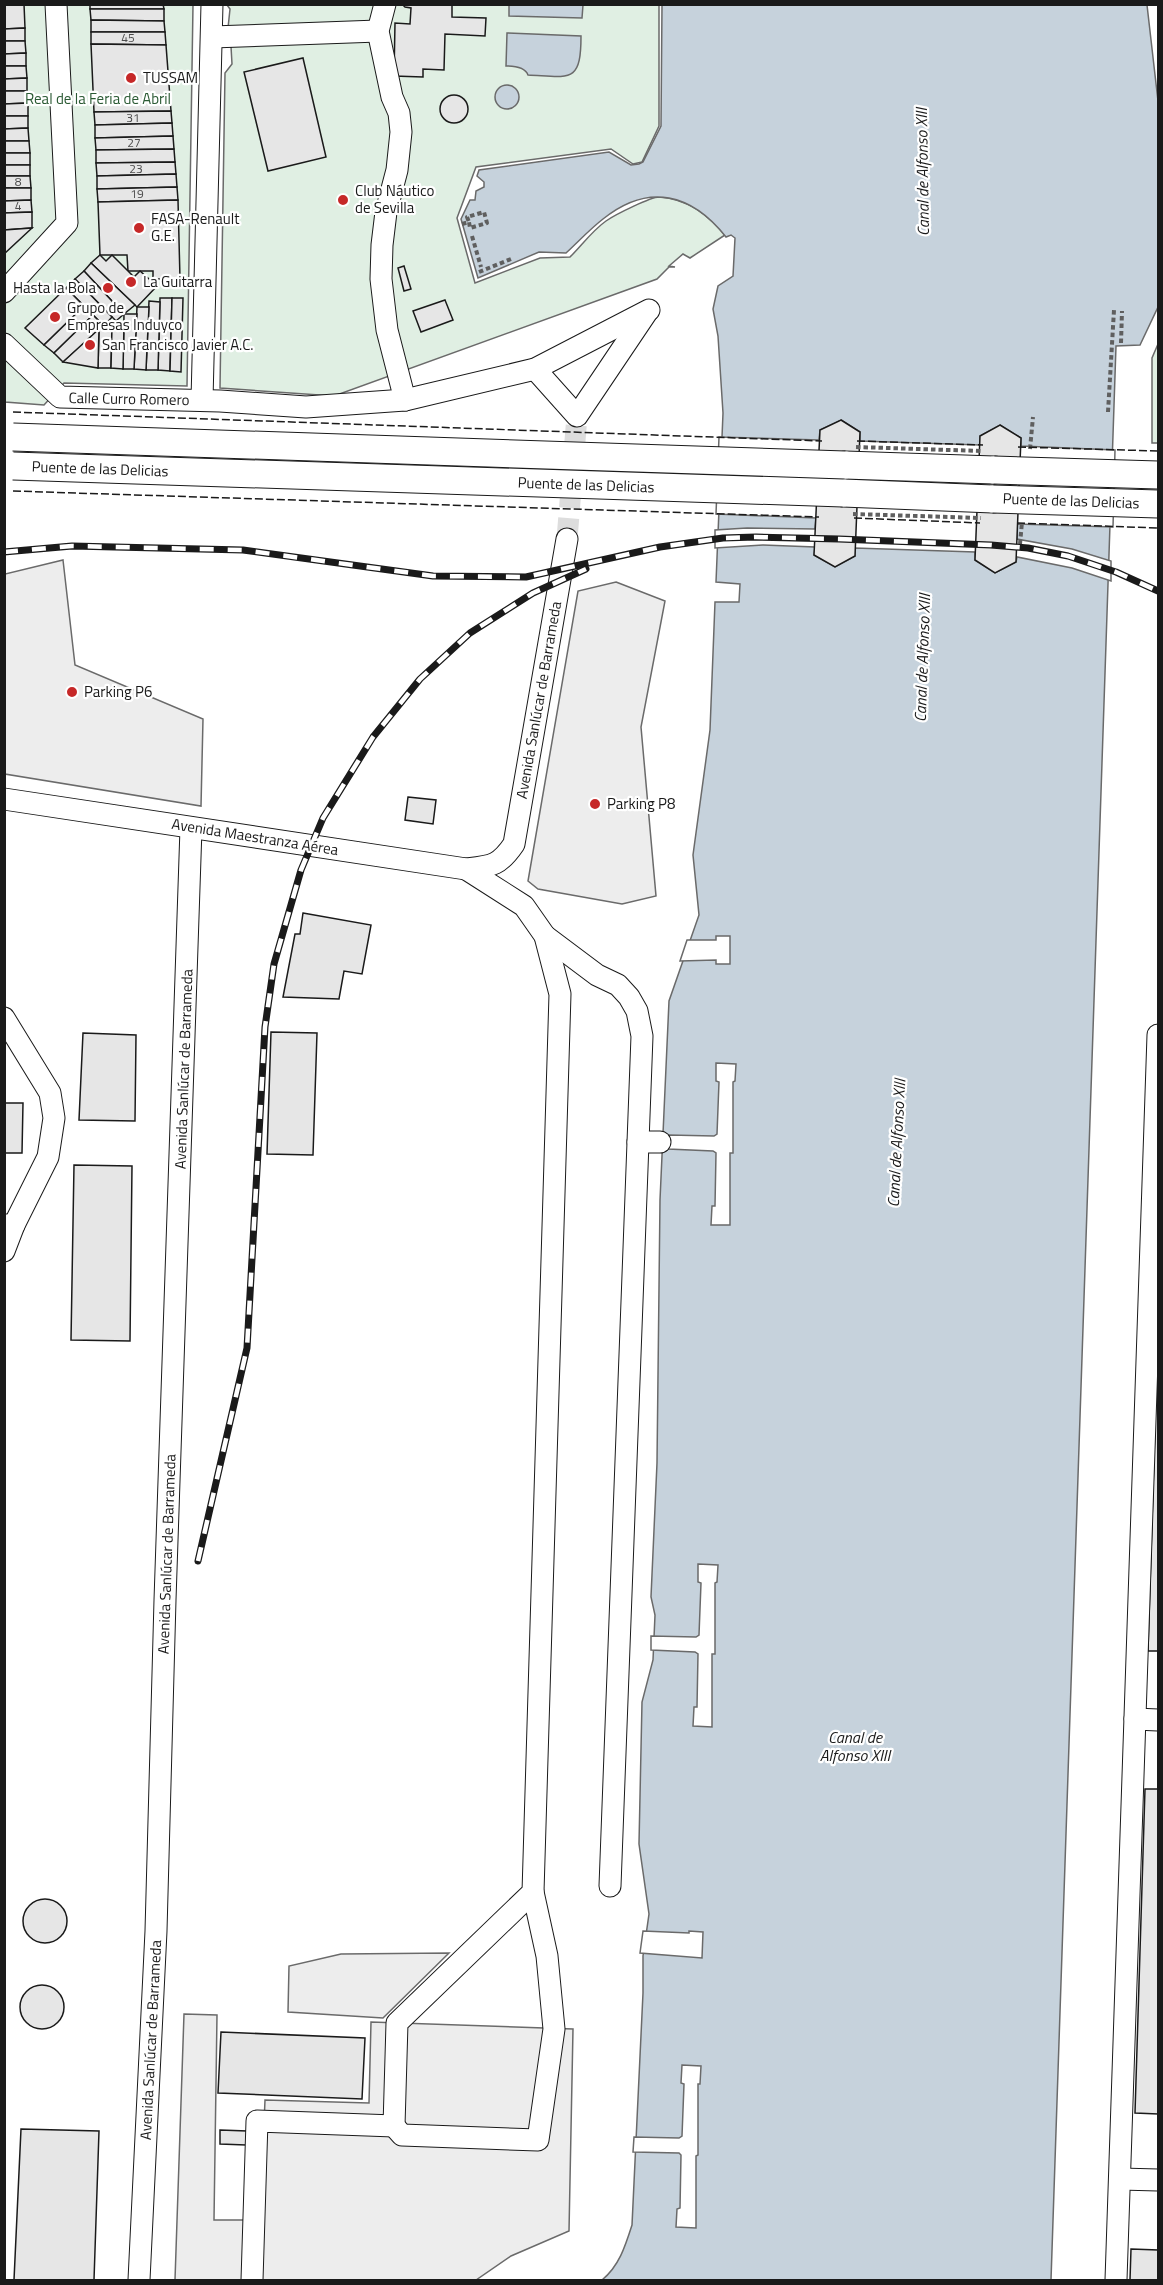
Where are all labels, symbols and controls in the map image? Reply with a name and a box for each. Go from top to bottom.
house number: 45 [121,28,135,47]
place label: TUSSAM [143,66,198,89]
marker: TUSSAM [124,71,138,85]
park label: Real de la Feria de Abril [25,87,171,110]
water label: Canal de Alfonso XIII [909,105,935,236]
house number: 31 [126,108,140,127]
house number: 27 [127,133,141,152]
house number: 23 [129,159,143,178]
house number: 8 [15,172,22,191]
place label: Club Náutico de Sevilla [355,179,434,219]
house number: 19 [130,184,144,203]
marker: Club Náutico de Sevilla [336,193,350,207]
house number: 4 [15,196,22,215]
place label: FASA-Renault G.E. [151,207,240,247]
marker: FASA-Renault G.E. [132,221,146,235]
place label: La Guitarra [143,270,213,293]
marker: La Guitarra [124,275,138,289]
place label: Hasta la Bola [13,276,96,299]
marker: Hasta la Bola [101,281,115,295]
place label: Grupo de Empresas Induyco [67,296,182,336]
marker: Grupo de Empresas Induyco [48,310,62,324]
place label: San Francisco Javier A.C. [102,333,254,356]
marker: San Francisco Javier A.C. [83,338,97,352]
street label: Calle Curro Romero [68,386,190,411]
street label: Puente de las Delicias [31,455,169,482]
street label: Puente de las Delicias [517,471,655,498]
street label: Puente de las Delicias [1002,487,1140,514]
water label: Canal de Alfonso XIII [908,591,936,723]
street label: Avenida Sanlúcar de Barrameda [510,599,567,800]
place label: Parking P6 [84,680,152,703]
marker: Parking P6 [65,685,79,699]
place label: Parking P8 [607,792,675,815]
marker: Parking P8 [588,797,602,811]
street label: Avenida Maestranza Aérea [170,812,340,861]
street label: Avenida Sanlúcar de Barrameda [169,968,199,1169]
water label: Canal de Alfonso XIII [881,1076,911,1208]
street label: Avenida Sanlúcar de Barrameda [152,1453,182,1654]
water label: Canal de Alfonso XIII [820,1725,893,1767]
street label: Avenida Sanlúcar de Barrameda [134,1939,167,2141]

